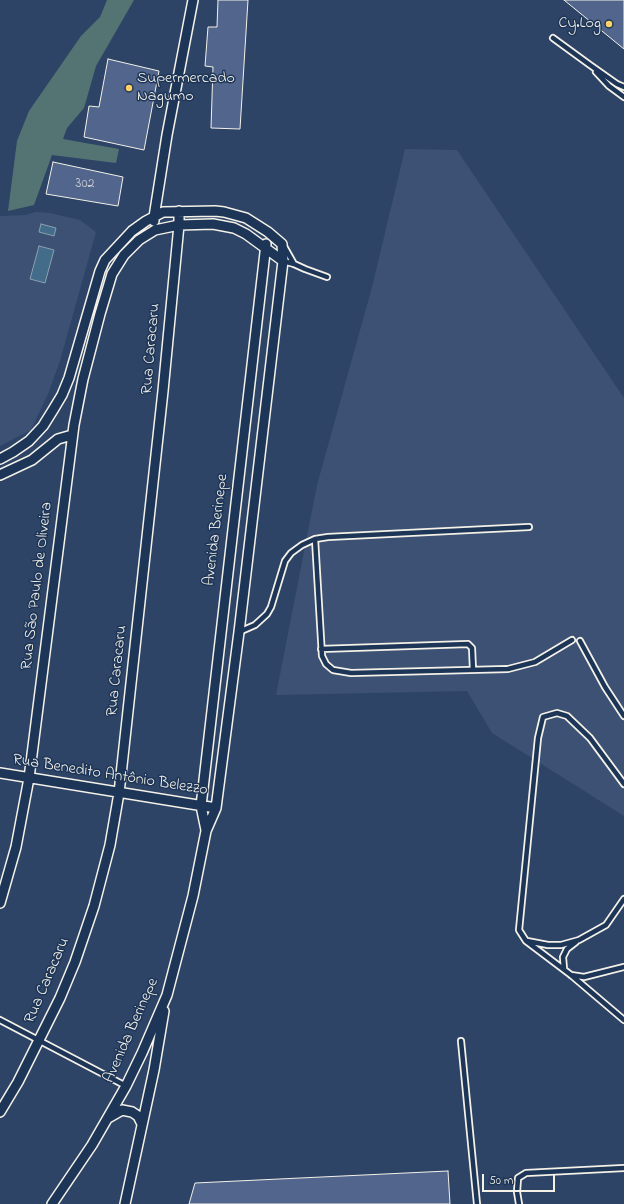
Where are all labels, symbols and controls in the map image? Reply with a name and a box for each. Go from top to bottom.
place label: Cy.Log [559,14,601,34]
marker: Cy.Log [604,19,614,29]
place label: Supermercado Nagumo [137,69,235,107]
marker: Supermercado Nagumo [124,83,134,93]
house number: 302 [76,177,94,193]
street label: Rua Caracaru [138,303,166,395]
street label: Avenida Berinepe [201,473,233,587]
street label: Rua São Paulo de Oliveira [18,501,58,671]
street label: Rua Caracaru [104,625,132,717]
street label: Rua Benedito Antônio Belezzo [11,751,209,801]
street label: Rua Caracaru [21,935,75,1027]
street label: Avenida Berinepe [100,976,164,1086]
scale bar [484,1166,557,1192]
text: 50 m [489,1172,513,1190]

